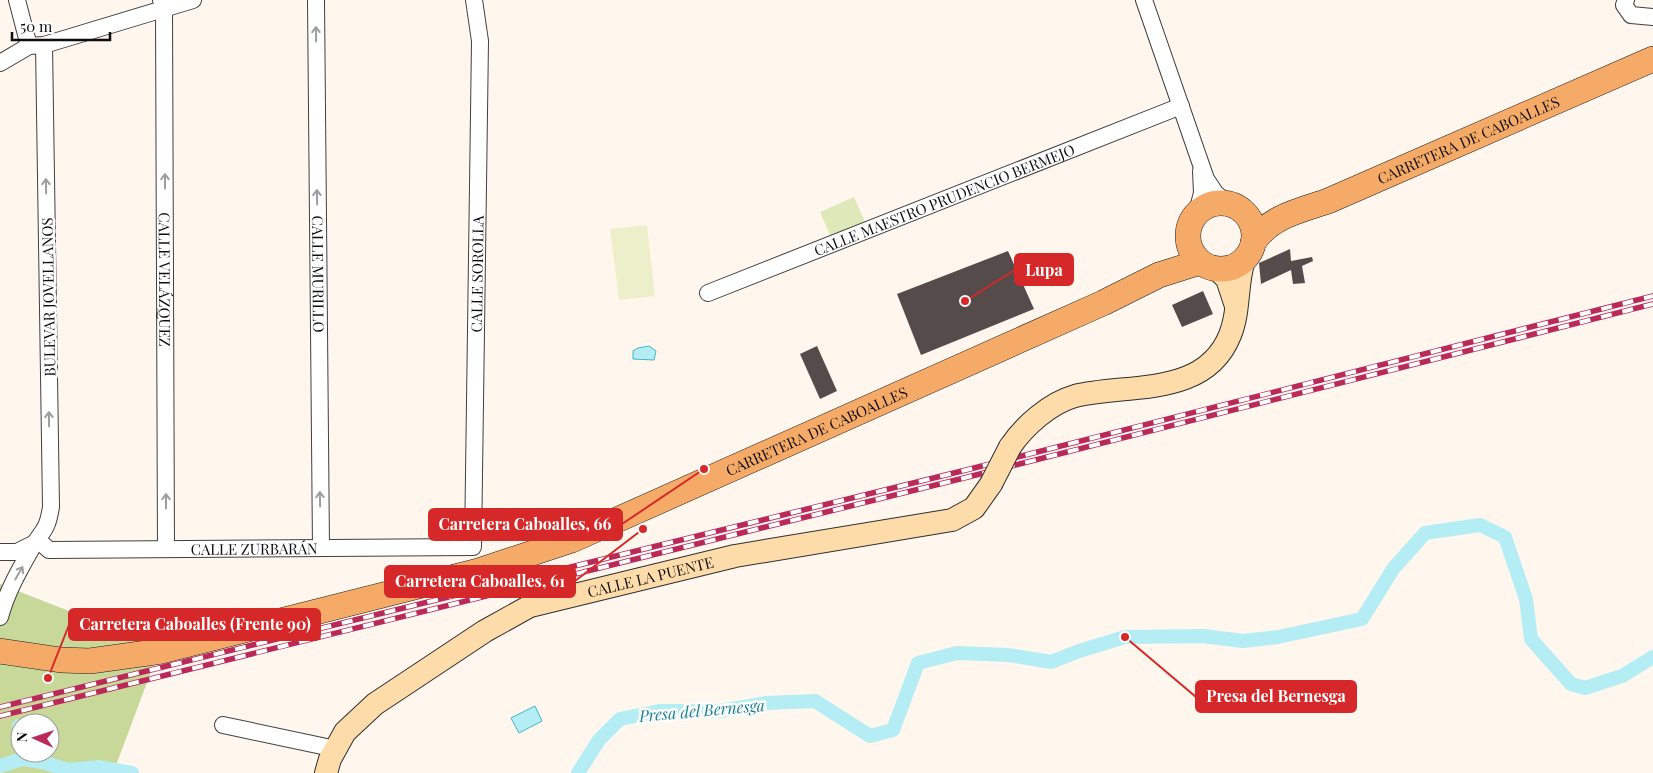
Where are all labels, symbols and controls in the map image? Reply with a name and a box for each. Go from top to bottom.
scale bar [12,10,110,42]
text: 50 m [20,16,53,36]
one-way arrow [311,27,321,43]
street label: CARRETERA DE CABOALLES [1374,91,1562,188]
street label: CALLE MAESTRO PRUDENCIO BERMEJO [811,139,1078,260]
one-way arrow [160,173,169,189]
one-way arrow [41,179,51,195]
one-way arrow [312,189,322,206]
street label: CALLE VELÁZQUEZ [155,212,175,347]
street label: CALLE MURILLO [308,215,329,333]
street label: CALLE SOROLLA [466,215,488,333]
street label: BULEVAR JOVELLANOS [37,217,59,377]
callout: Lupa [1015,254,1073,285]
text: Lupa [1025,259,1063,280]
street label: CARRETERA DE CABOALLES [722,382,910,480]
one-way arrow [45,411,54,427]
one-way arrow [315,492,325,508]
one-way arrow [161,493,171,509]
callout: Carretera Caboalles, 66 [429,509,622,540]
text: Carretera Caboalles, 66 [439,513,611,534]
street label: CALLE ZURBARÁN [191,538,318,559]
street label: CALLE LA PUENTE [585,552,716,602]
one-way arrow [14,566,24,580]
callout: Carretera Caboalles, 61 [385,566,575,597]
text: Carretera Caboalles, 61 [395,570,565,591]
callout: Carretera Caboalles (Frente 90) [69,609,320,640]
text: Carretera Caboalles (Frente 90) [79,613,311,634]
callout: Presa del Bernesga [1196,681,1356,712]
text: Presa del Bernesga [1206,685,1347,706]
water label: Presa del Bernesga [637,694,766,726]
north arrow [10,713,60,763]
text: N [12,732,31,743]

